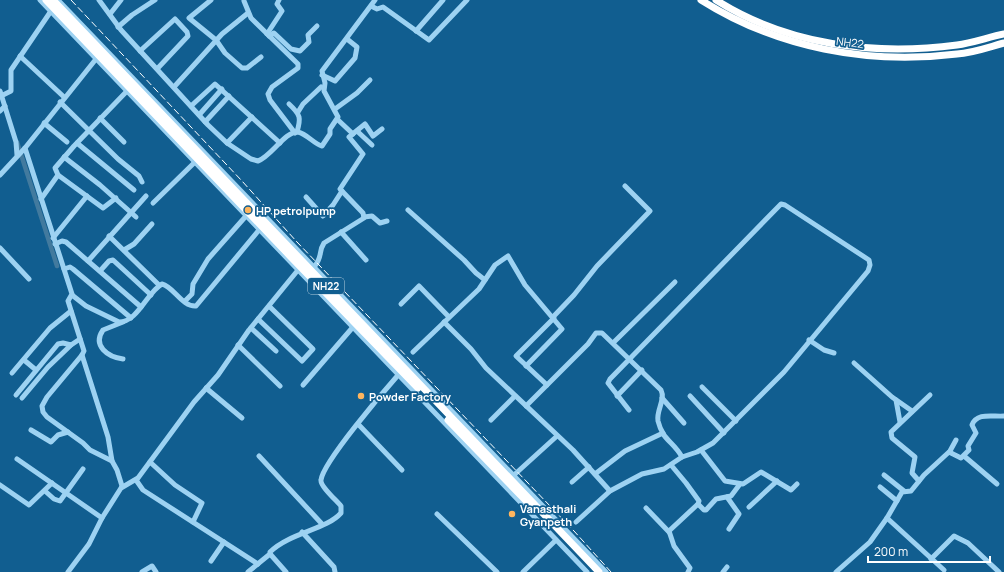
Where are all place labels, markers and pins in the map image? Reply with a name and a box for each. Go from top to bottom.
place label: HP petrolpump [256,203,336,218]
marker: HP petrolpump [243,205,253,215]
place label: Powder Factory [369,389,452,404]
marker: Powder Factory [356,391,366,401]
place label: Vanasthali Gyanpeth [520,501,576,529]
marker: Vanasthali Gyanpeth [507,509,517,519]

